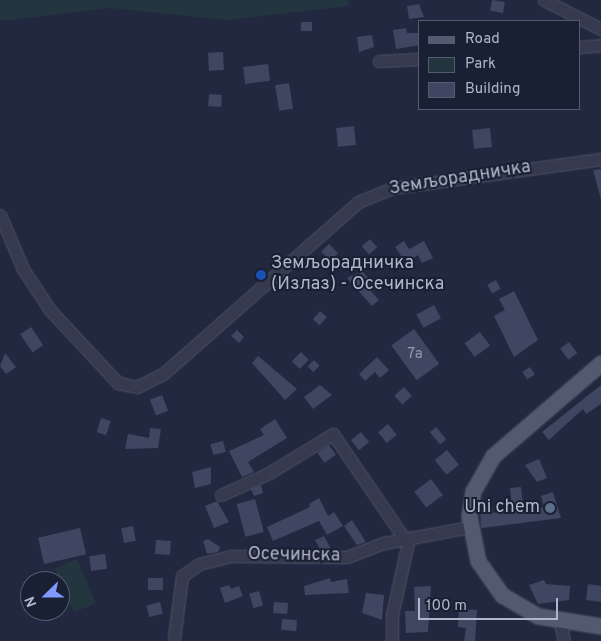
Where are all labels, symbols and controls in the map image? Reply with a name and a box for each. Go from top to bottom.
legend [418,20,581,110]
text: Road [465,30,500,49]
text: Park [465,55,496,74]
text: Building [465,80,520,99]
street label: Земљорадничка [388,157,532,201]
place label: Земљорадничка (Излаз) - Осечинска [271,254,444,296]
marker: Земљорадничка (Излаз) - Осечинска [255,269,267,281]
house number: 7a [407,346,423,364]
place label: Uni chem [464,497,540,519]
marker: Uni chem [544,502,556,514]
street label: Осечинска [248,544,340,568]
north arrow [20,571,70,621]
scale bar [421,588,561,620]
text: N [22,594,41,609]
text: 100 m [426,597,467,616]

